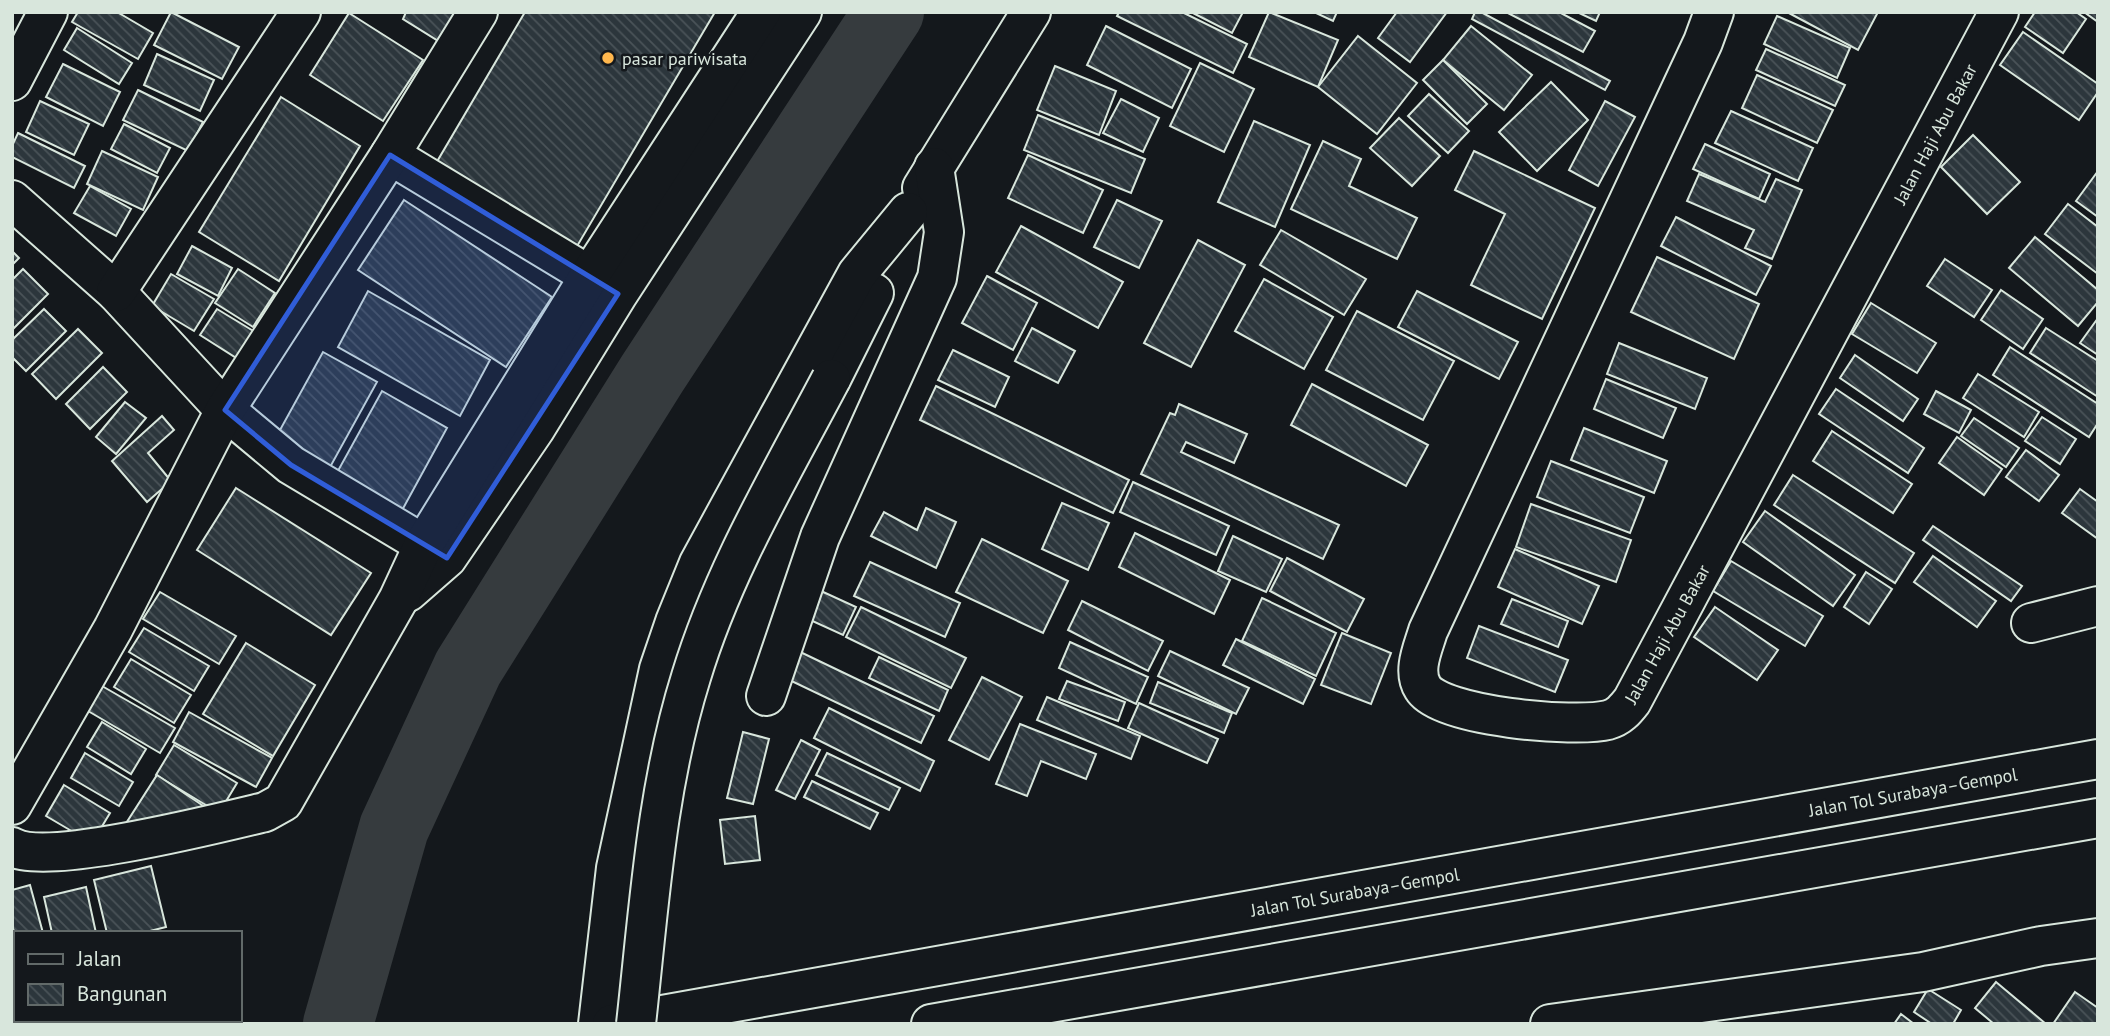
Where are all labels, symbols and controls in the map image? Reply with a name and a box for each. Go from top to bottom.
place label: pasar pariwisata [622,47,747,70]
marker: pasar pariwisata [600,50,616,66]
street label: Jalan Haji Abu Bakar [1888,60,1982,209]
street label: Jalan Haji Abu Bakar [1619,560,1715,709]
street label: Jalan Tol Surabaya–Gempol [1806,762,2020,822]
street label: Jalan Tol Surabaya–Gempol [1248,862,1462,922]
legend [14,931,242,1022]
text: Jalan [76,945,122,972]
text: Bangunan [77,980,167,1007]

